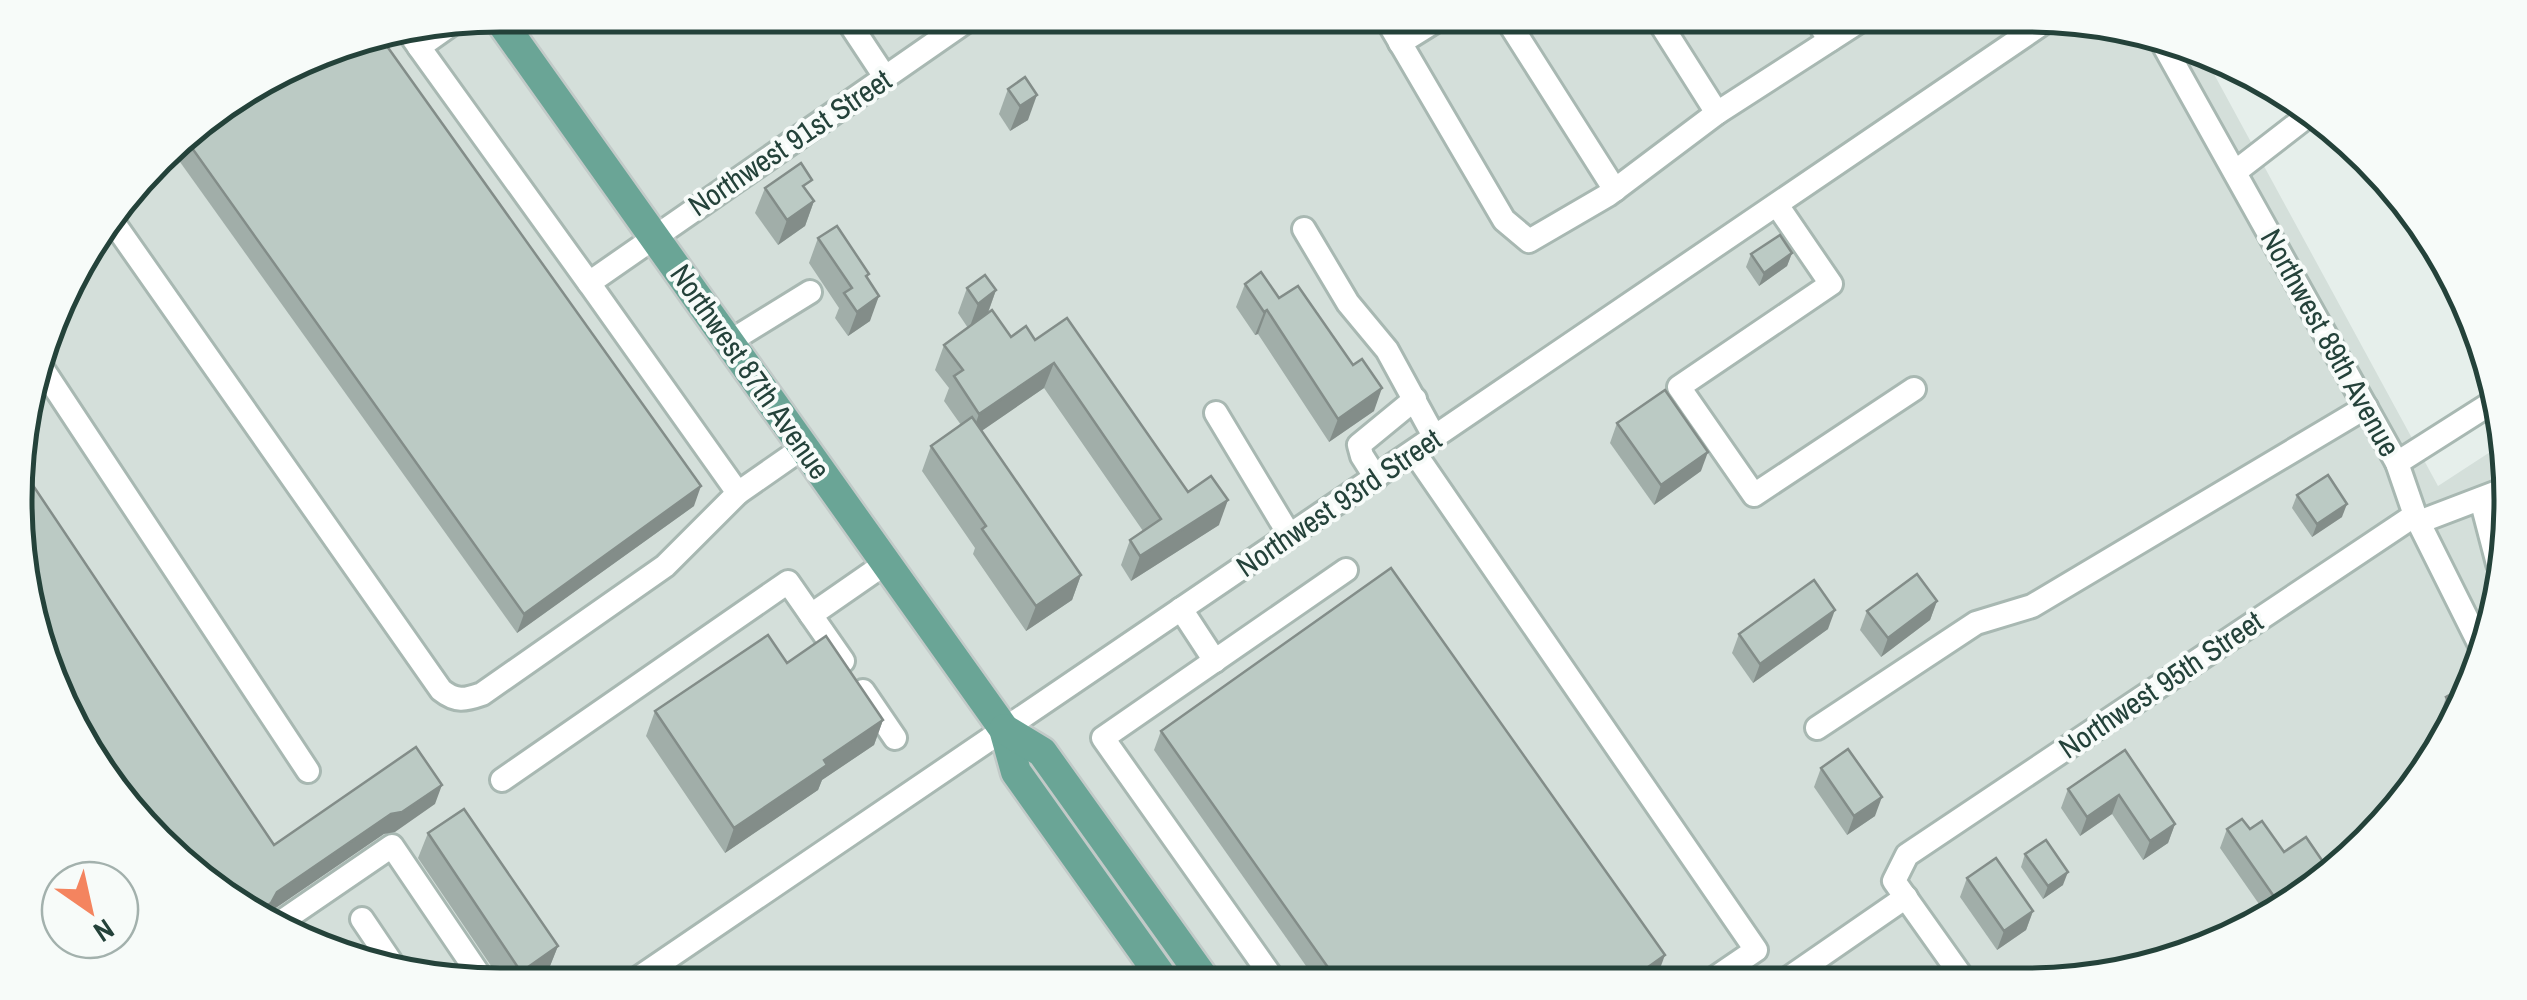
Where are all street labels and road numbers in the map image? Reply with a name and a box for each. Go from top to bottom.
street label: Northwest 91st Street [680,59,899,225]
street label: Northwest 89th Avenue [2252,222,2410,463]
street label: Northwest 87th Avenue [662,256,840,487]
street label: Northwest 93rd Street [1228,419,1449,586]
street label: Northwest 95th Street [2051,601,2270,767]

